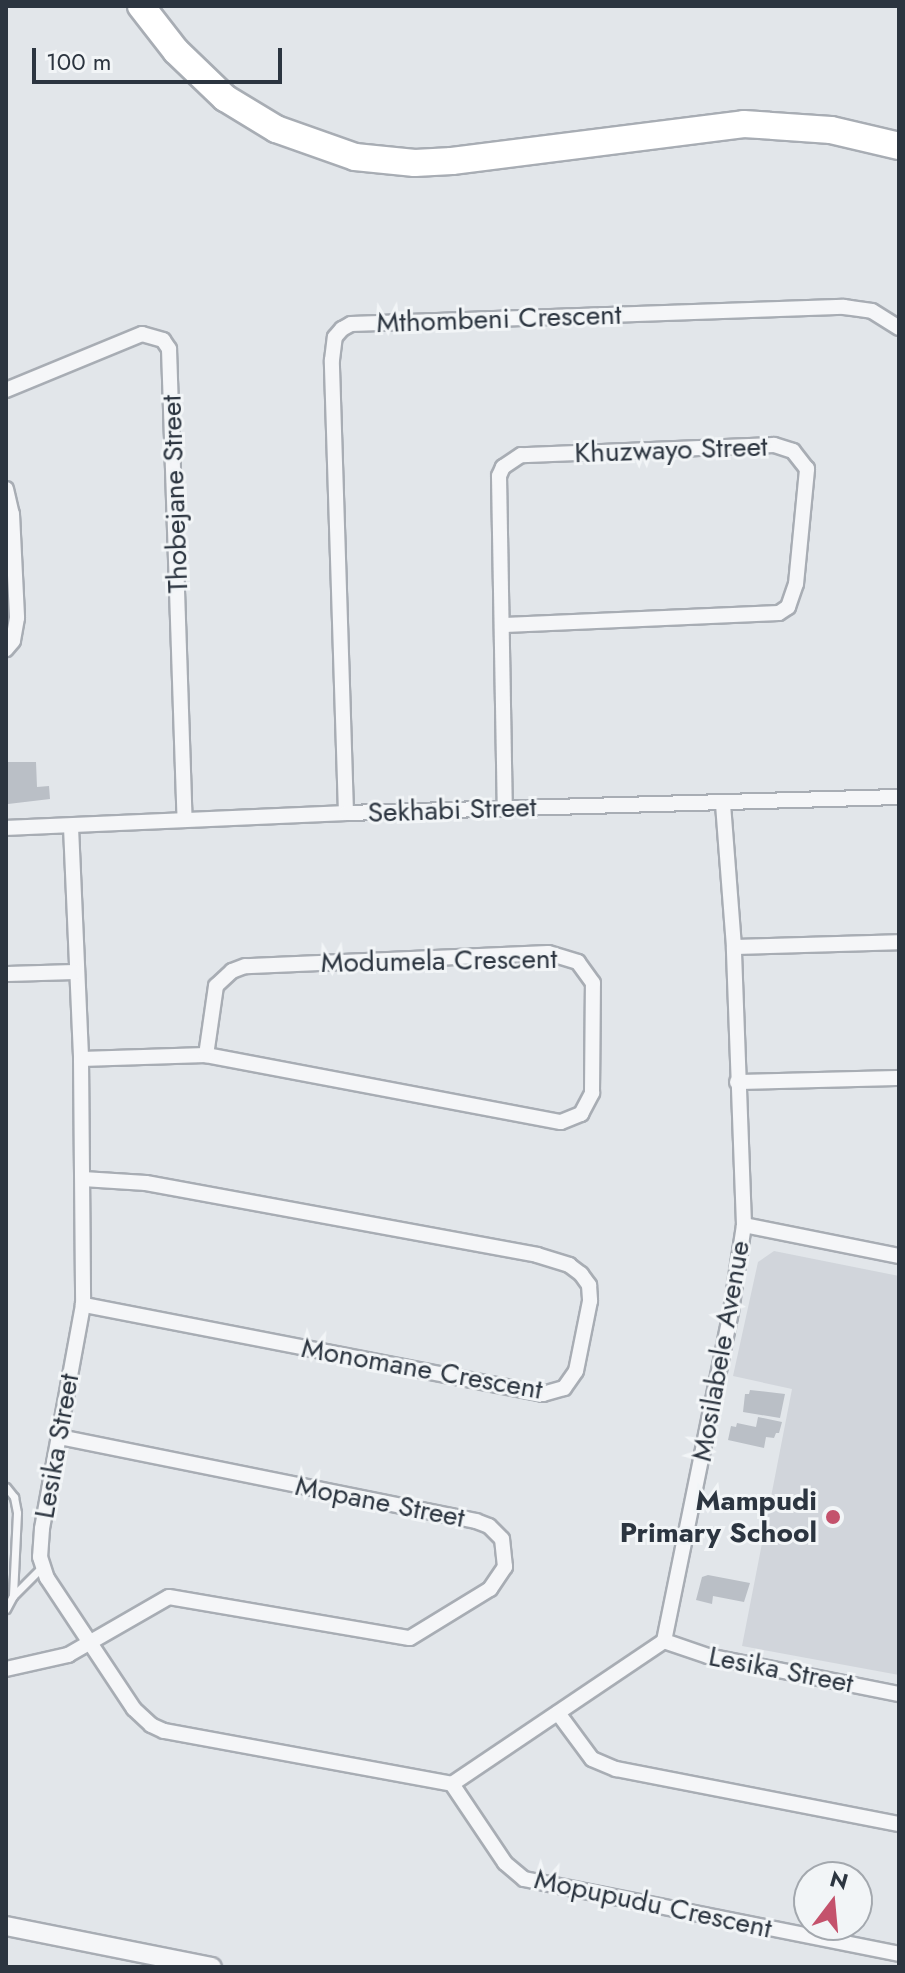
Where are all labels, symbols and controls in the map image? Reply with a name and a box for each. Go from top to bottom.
scale bar [36,32,286,82]
text: 100 m [46,44,112,79]
street label: Mthombeni Crescent [376,298,622,340]
street label: Thobejane Street [155,394,195,594]
street label: Khuzwayo Street [574,430,768,470]
street label: Sekhabi Street [367,790,537,830]
street label: Modumela Crescent [320,942,558,980]
street label: Mosilabele Avenue [685,1238,757,1464]
street label: Monomane Crescent [299,1331,545,1407]
street label: Lesika Street [28,1371,86,1521]
street label: Mopane Street [293,1469,467,1535]
place label: Mampudi Primary School [620,1484,817,1550]
marker: Mampudi Primary School [824,1508,842,1526]
street label: Lesika Street [706,1640,856,1700]
north arrow [793,1861,873,1941]
street label: Mopupudu Crescent [531,1862,775,1946]
text: N [826,1862,852,1898]

